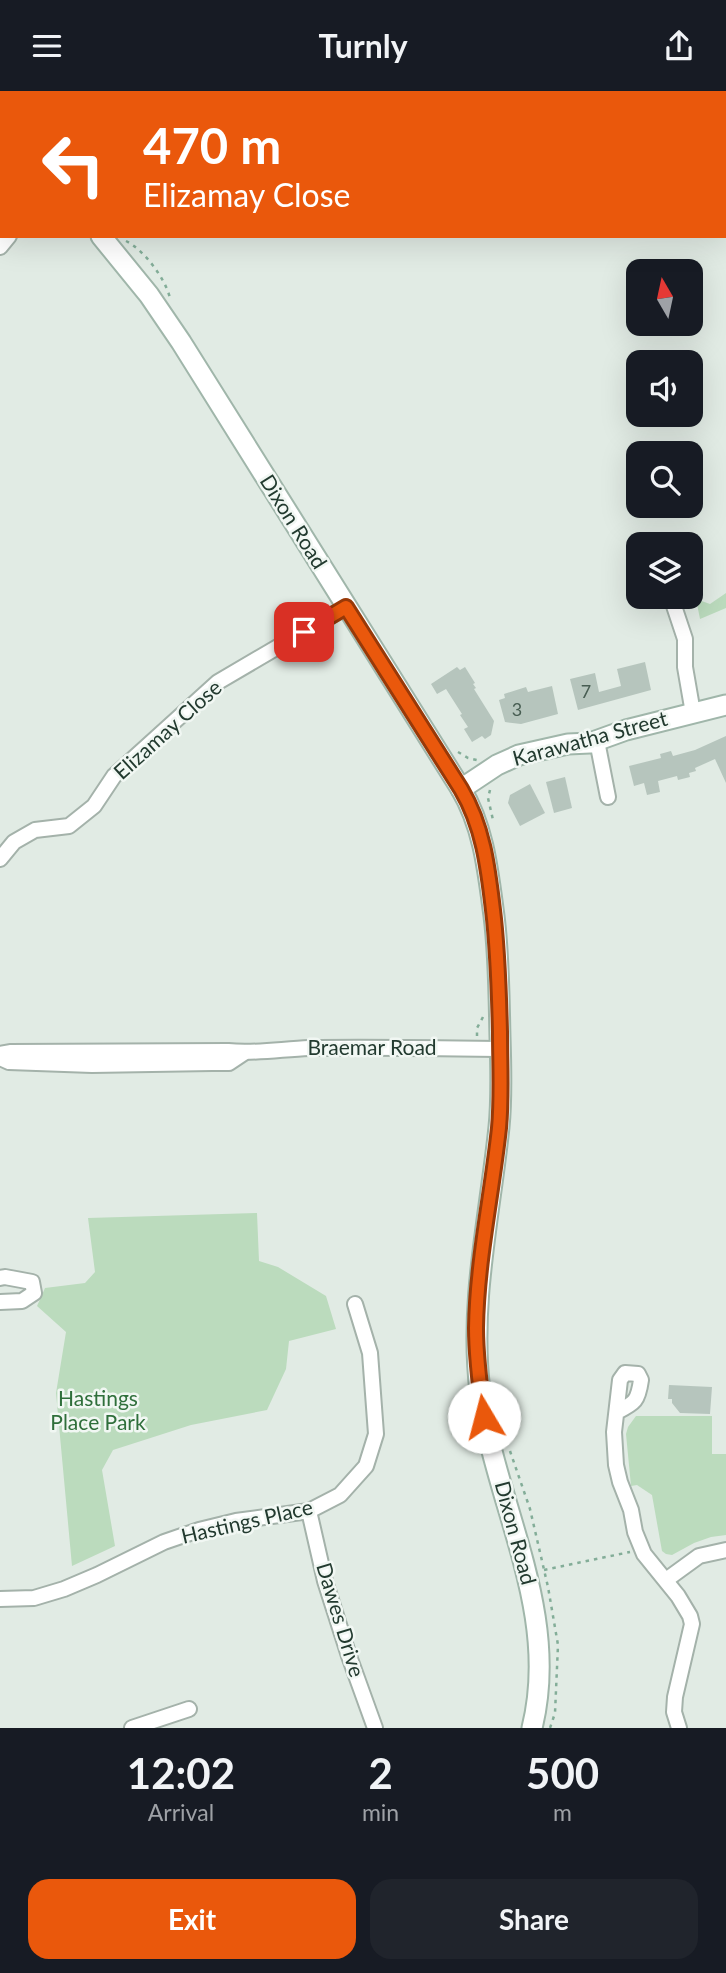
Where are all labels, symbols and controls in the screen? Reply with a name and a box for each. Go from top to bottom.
text: Turnly [318,26,408,65]
icon: menu [28,27,66,65]
icon: share [660,27,698,65]
text: 470 m [143,116,281,174]
icon: left [28,119,119,210]
text: Elizamay Close [143,175,351,214]
north arrow [626,259,704,336]
map controls [626,259,703,609]
button: sound [626,350,703,427]
button: search [626,441,703,518]
street label: Dixon Road [255,469,333,573]
button: layers [626,532,703,609]
pin [274,602,334,662]
icon: arrive [285,613,323,651]
street label: Elizamay Close [108,674,226,784]
house number: 7 [581,680,591,702]
house number: 3 [512,698,522,720]
street label: Karawatha Street [510,705,670,770]
street label: Braemar Road [307,1034,437,1059]
position arrow [447,1380,521,1454]
park label: Hastings Place Park [50,1385,146,1434]
street label: Dixon Road [491,1478,542,1587]
street label: Hastings Place [178,1493,315,1548]
street label: Dawes Drive [312,1559,371,1680]
text: 12:02 [127,1748,235,1798]
text: 2 [368,1748,393,1798]
text: 500 [526,1748,599,1798]
text: Arrival [148,1798,214,1826]
text: min [362,1798,399,1826]
text: m [553,1798,572,1826]
button: Exit [28,1879,356,1959]
button: Share [370,1879,698,1959]

